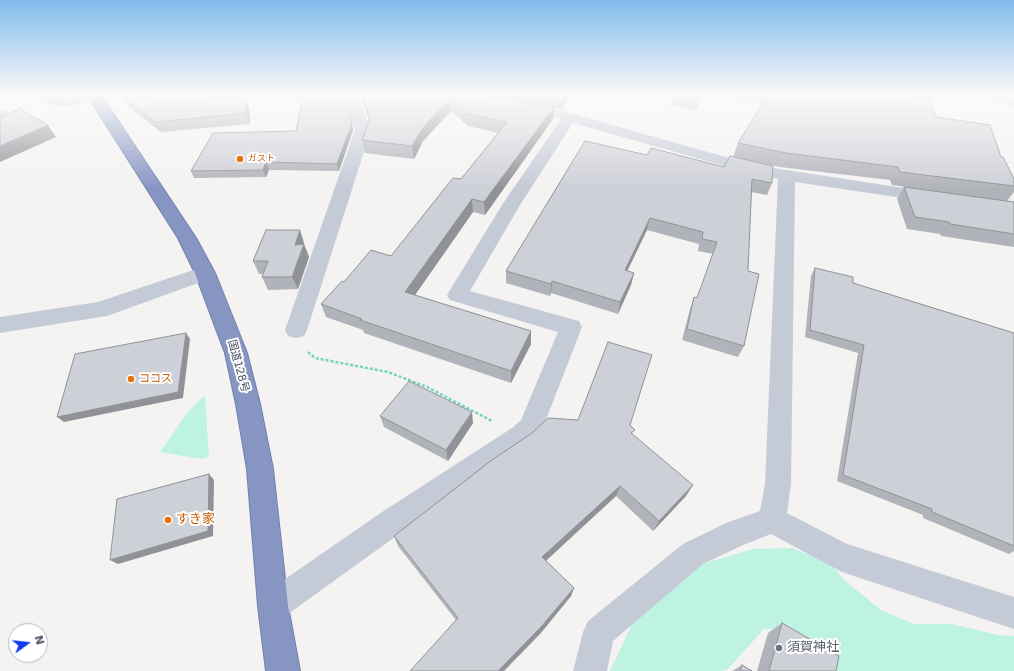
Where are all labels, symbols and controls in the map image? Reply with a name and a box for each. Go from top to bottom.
marker: ガスト [235,154,245,164]
place label: ガスト [248,154,275,164]
street label: 国道128号 [225,338,251,394]
place label: ココス [139,372,172,386]
marker: ココス [126,374,136,384]
place label: すき家 [176,512,215,528]
marker: すき家 [163,515,173,525]
north arrow [8,623,48,663]
text: N [32,634,47,646]
place label: 須賀神社 [787,640,839,656]
marker: 須賀神社 [774,643,784,653]

